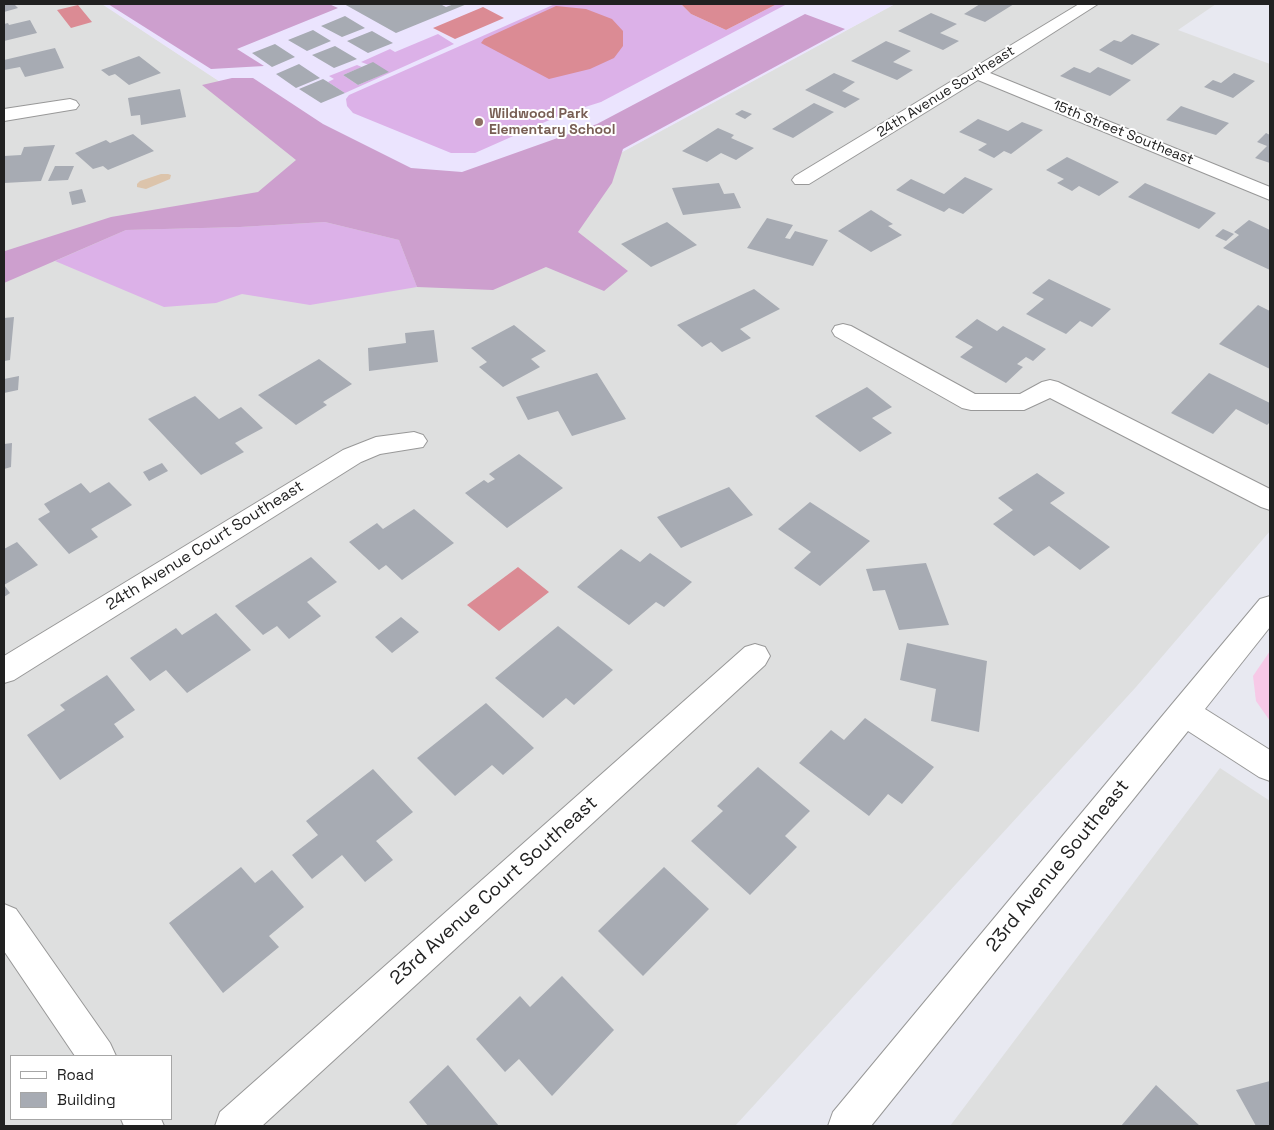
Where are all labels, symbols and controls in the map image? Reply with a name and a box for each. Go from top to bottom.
street label: 24th Avenue Southeast [874,43,1018,141]
street label: 15th Street Southeast [1050,97,1196,169]
place label: Wildwood Park Elementary School [489,106,615,138]
marker: Wildwood Park Elementary School [473,116,485,128]
street label: 24th Avenue Court Southeast [103,477,307,615]
street label: 23rd Avenue Southeast [982,775,1134,957]
street label: 23rd Avenue Court Southeast [386,792,602,990]
legend [10,1055,172,1120]
text: Road [57,1065,94,1084]
text: Building [57,1090,116,1109]

